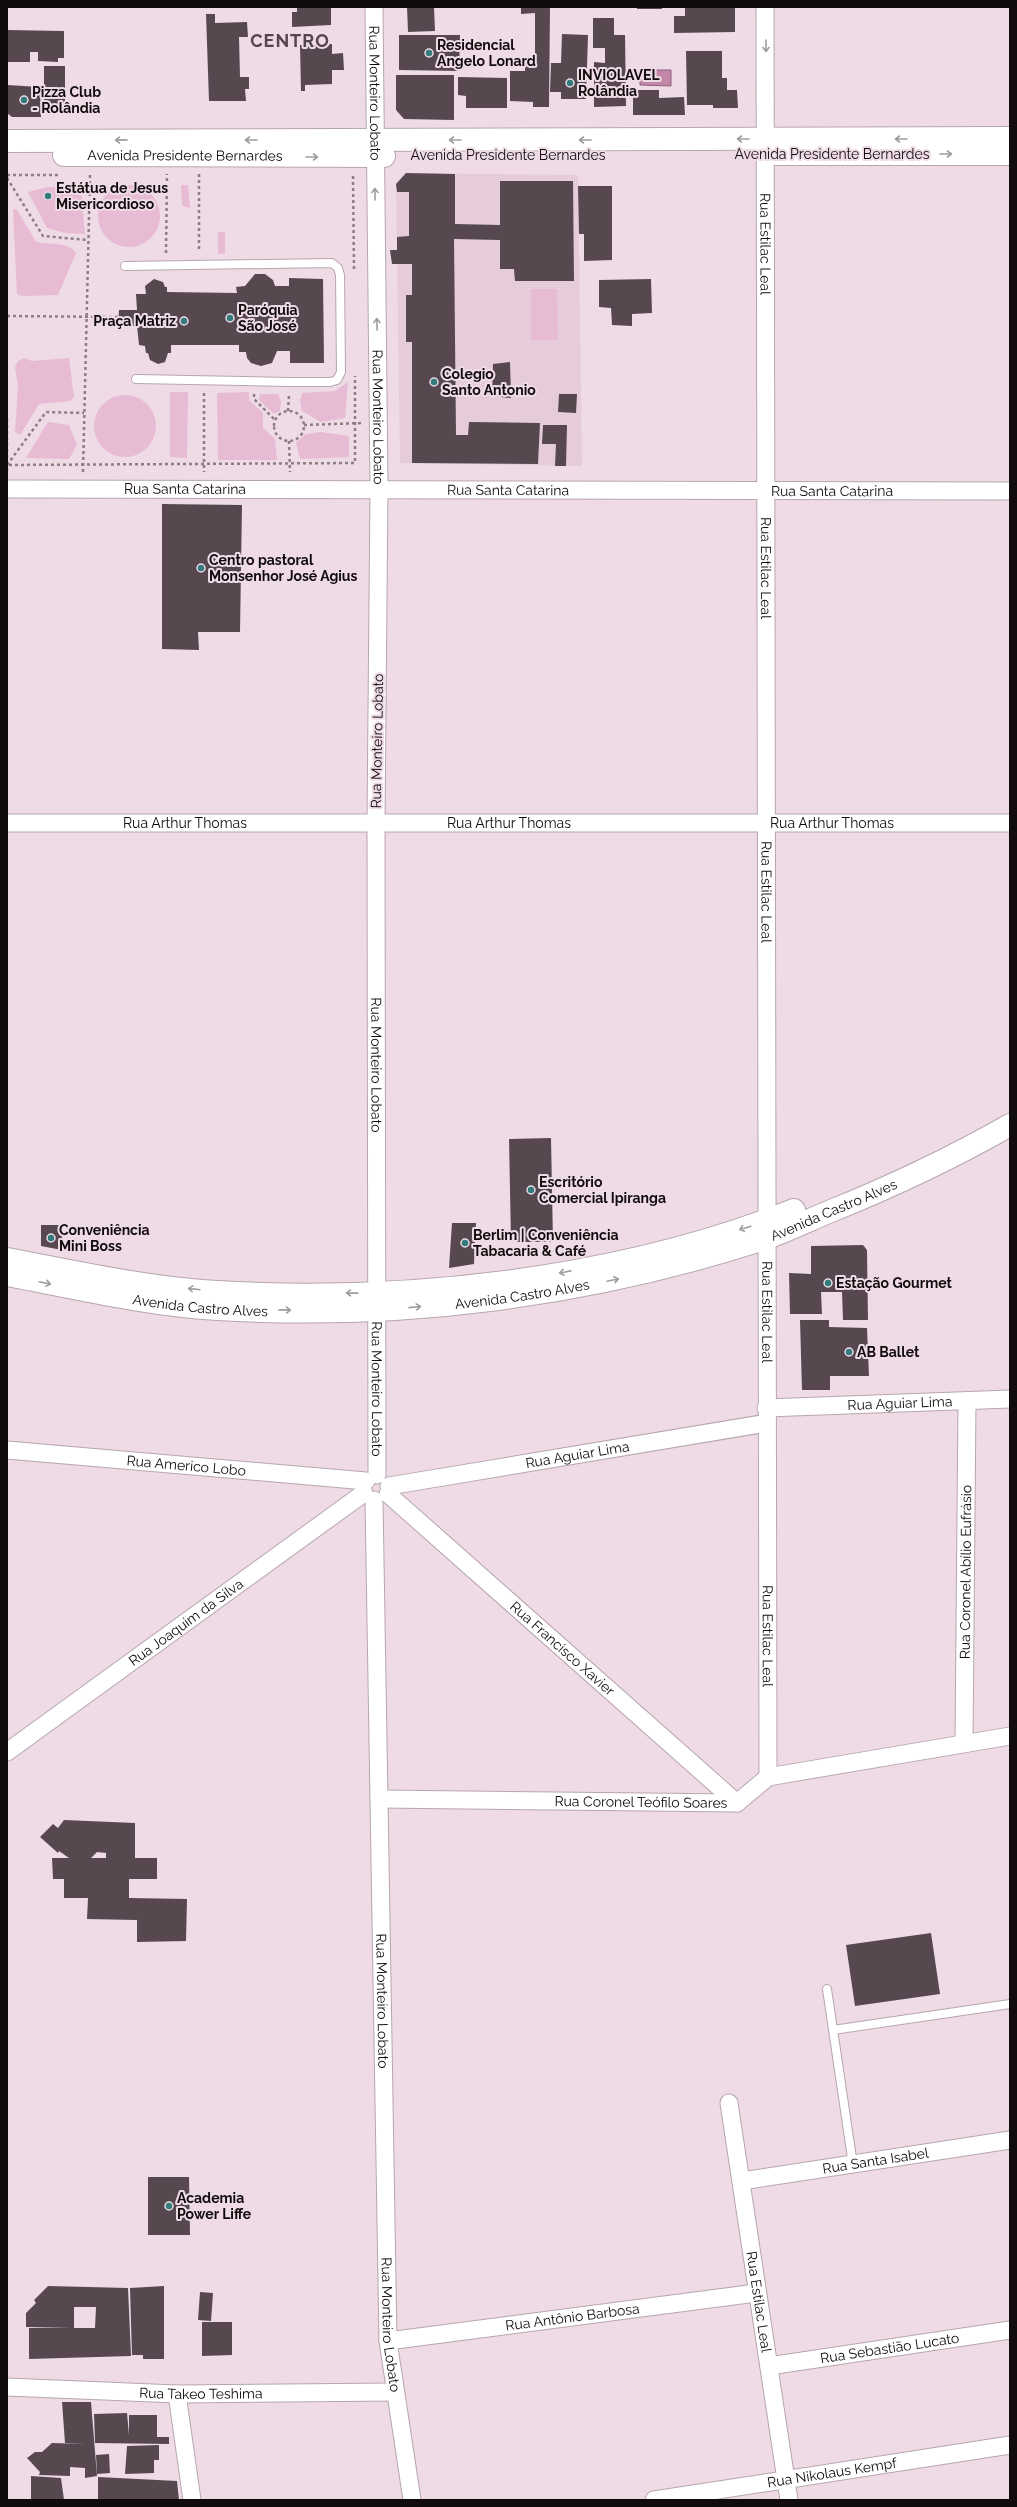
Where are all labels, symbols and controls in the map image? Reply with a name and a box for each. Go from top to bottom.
street label: Rua Monteiro Lobato [366,25,384,161]
district label: CENTRO [250,30,330,51]
place label: Residencial Angelo Lonard [437,37,536,69]
one-way arrow [762,39,770,52]
marker: Residencial Angelo Lonard [424,48,434,58]
place label: INVIOLAVEL Rolândia [578,67,660,99]
marker: INVIOLAVEL Rolândia [565,78,575,88]
place label: Pizza Club - Rolândia [32,84,101,116]
marker: Pizza Club - Rolândia [19,95,29,105]
one-way arrow [737,135,750,143]
one-way arrow [895,135,908,143]
one-way arrow [115,136,128,144]
one-way arrow [245,136,258,144]
one-way arrow [449,136,462,144]
one-way arrow [579,136,592,143]
street label: Avenida Presidente Bernardes [734,146,930,162]
street label: Avenida Presidente Bernardes [87,147,283,164]
street label: Avenida Presidente Bernardes [410,147,606,163]
one-way arrow [939,150,952,158]
one-way arrow [305,153,318,160]
place label: Estátua de Jesus Misericordioso [56,180,168,212]
one-way arrow [371,188,379,201]
marker: Estátua de Jesus Misericordioso [43,191,53,201]
street label: Rua Estilac Leal [757,193,773,295]
place label: Paróquia São José [238,302,298,334]
place label: Praça Matriz [93,313,176,329]
marker: Paróquia São José [225,313,235,323]
marker: Praça Matriz [179,316,189,326]
one-way arrow [373,318,381,331]
street label: Rua Monteiro Lobato [370,349,387,485]
place label: Colegio Santo Antonio [442,366,536,398]
marker: Colegio Santo Antonio [429,377,439,387]
street label: Rua Santa Catarina [124,481,246,497]
street label: Rua Santa Catarina [447,482,569,498]
street label: Rua Santa Catarina [771,483,893,499]
street label: Rua Estilac Leal [758,517,774,619]
place label: Centro pastoral Monsenhor José Agius [209,552,357,584]
marker: Centro pastoral Monsenhor José Agius [196,563,206,573]
street label: Rua Monteiro Lobato [368,673,386,809]
street label: Rua Arthur Thomas [123,815,247,831]
street label: Rua Arthur Thomas [447,815,571,831]
street label: Rua Arthur Thomas [770,815,894,831]
street label: Rua Estilac Leal [758,841,775,943]
street label: Rua Monteiro Lobato [368,997,384,1133]
place label: Escritório Comercial Ipiranga [539,1174,666,1206]
street label: Avenida Castro Alves [768,1176,900,1244]
marker: Escritório Comercial Ipiranga [526,1185,536,1195]
place label: Conveniência Mini Boss [59,1222,150,1254]
one-way arrow [739,1225,752,1232]
place label: Berlim | Conveniência Tabacaria & Café [473,1227,618,1259]
marker: Conveniência Mini Boss [46,1233,56,1243]
marker: Berlim | Conveniência Tabacaria & Café [460,1238,470,1248]
street label: Rua Estilac Leal [759,1261,775,1363]
one-way arrow [559,1268,572,1276]
one-way arrow [606,1275,619,1283]
place label: Estação Gourmet [836,1275,952,1291]
street label: Avenida Castro Alves [454,1276,591,1312]
marker: Estação Gourmet [823,1278,833,1288]
one-way arrow [38,1279,51,1287]
one-way arrow [188,1285,201,1293]
one-way arrow [346,1290,359,1297]
street label: Avenida Castro Alves [132,1291,268,1319]
one-way arrow [408,1303,421,1311]
one-way arrow [278,1306,291,1314]
street label: Rua Monteiro Lobato [369,1321,385,1457]
place label: AB Ballet [857,1344,920,1360]
marker: AB Ballet [844,1347,854,1357]
street label: Rua Aguiar Lima [847,1393,953,1413]
street label: Rua Aguiar Lima [524,1438,631,1471]
street label: Rua Americo Lobo [126,1452,247,1479]
street label: Rua Coronel Abílio Eufrásio [957,1485,974,1659]
street label: Rua Joaquim da Silva [126,1575,246,1669]
street label: Rua Estilac Leal [760,1585,776,1687]
street label: Rua Francisco Xavier [507,1598,618,1699]
street label: Rua Coronel Teófilo Soares [554,1793,728,1811]
street label: Rua Monteiro Lobato [373,1933,391,2069]
street label: Rua Santa Isabel [821,2145,930,2177]
place label: Academia Power Liffe [177,2190,252,2222]
marker: Academia Power Liffe [164,2201,174,2211]
street label: Rua Estilac Leal [744,2250,775,2354]
street label: Rua Monteiro Lobato [379,2257,404,2393]
street label: Rua Antônio Barbosa [504,2300,640,2334]
street label: Rua Sebastião Lucato [819,2330,960,2366]
street label: Rua Takeo Teshima [139,2384,263,2402]
street label: Rua Nikolaus Kempf [766,2454,899,2490]

